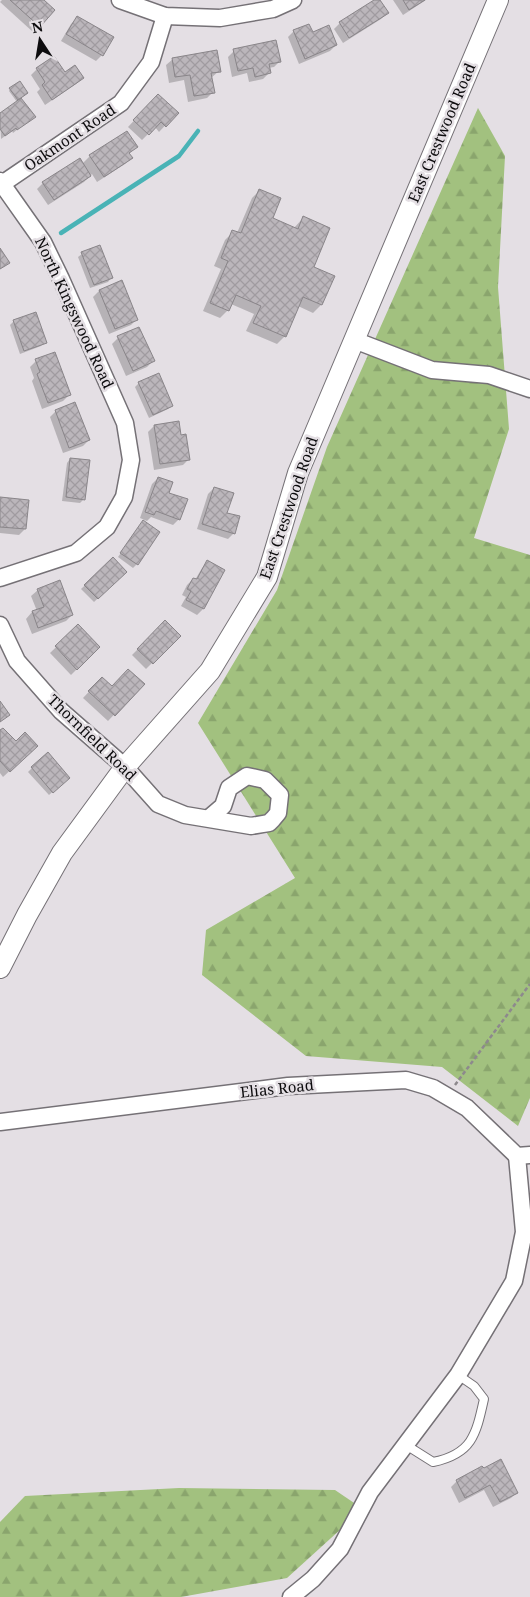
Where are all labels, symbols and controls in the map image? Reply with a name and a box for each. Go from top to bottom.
north arrow [15,15,65,65]
text: N [30,16,45,37]
street label: East Crestwood Road [403,60,480,205]
street label: Oakmont Road [20,99,119,175]
street label: North Kingswood Road [31,233,119,392]
street label: East Crestwood Road [254,434,322,582]
street label: Thornfield Road [44,690,141,785]
street label: Elias Road [239,1074,315,1102]

